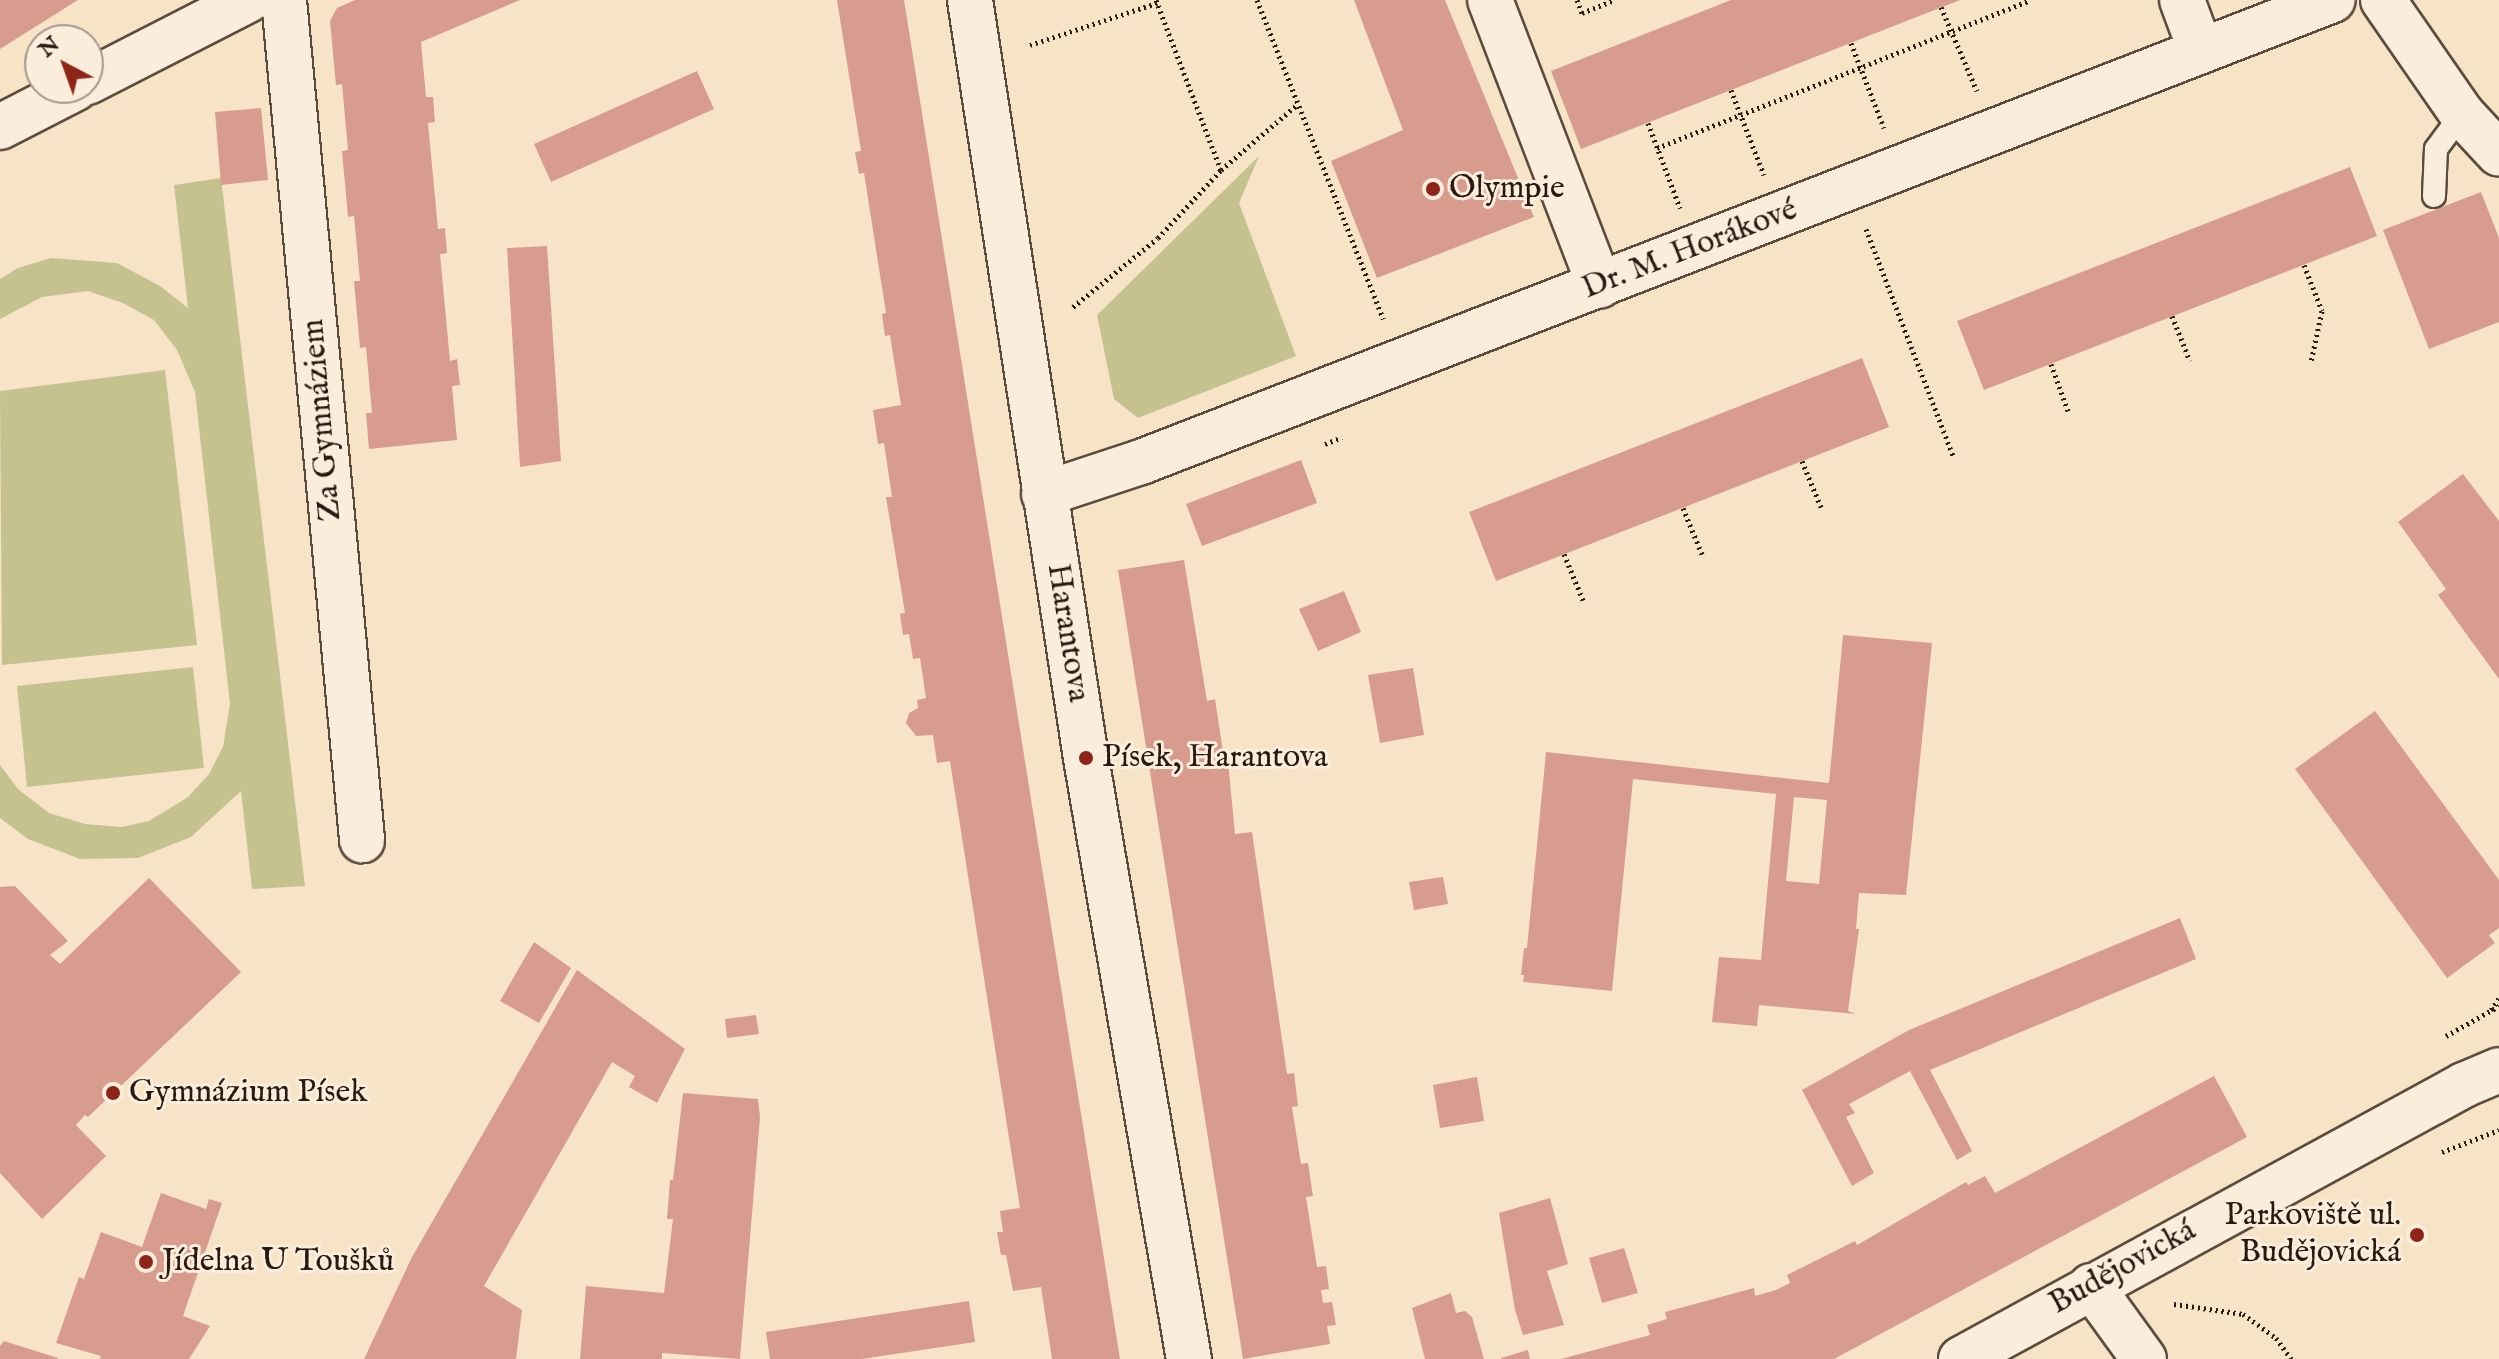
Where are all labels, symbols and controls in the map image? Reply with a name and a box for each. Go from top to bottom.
north arrow [24,24,104,104]
text: N [33,31,66,64]
place label: Olympie [1449,170,1565,208]
marker: Olympie [1424,180,1442,198]
street label: Dr. M. Horákové [1577,191,1803,309]
street label: Za Gymnáziem [295,317,351,523]
street label: Harantova [1037,561,1097,705]
place label: Písek, Harantova [1102,739,1328,777]
marker: Písek, Harantova [1077,749,1095,767]
place label: Gymnázium Písek [129,1074,367,1112]
marker: Gymnázium Písek [104,1084,122,1102]
place label: Parkoviště ul. Budějovická [2225,1198,2401,1273]
street label: Budějovická [2043,1212,2203,1324]
marker: Parkoviště ul. Budějovická [2408,1226,2426,1244]
place label: Jídelna U Toušků [162,1243,394,1281]
marker: Jídelna U Toušků [137,1253,155,1271]

